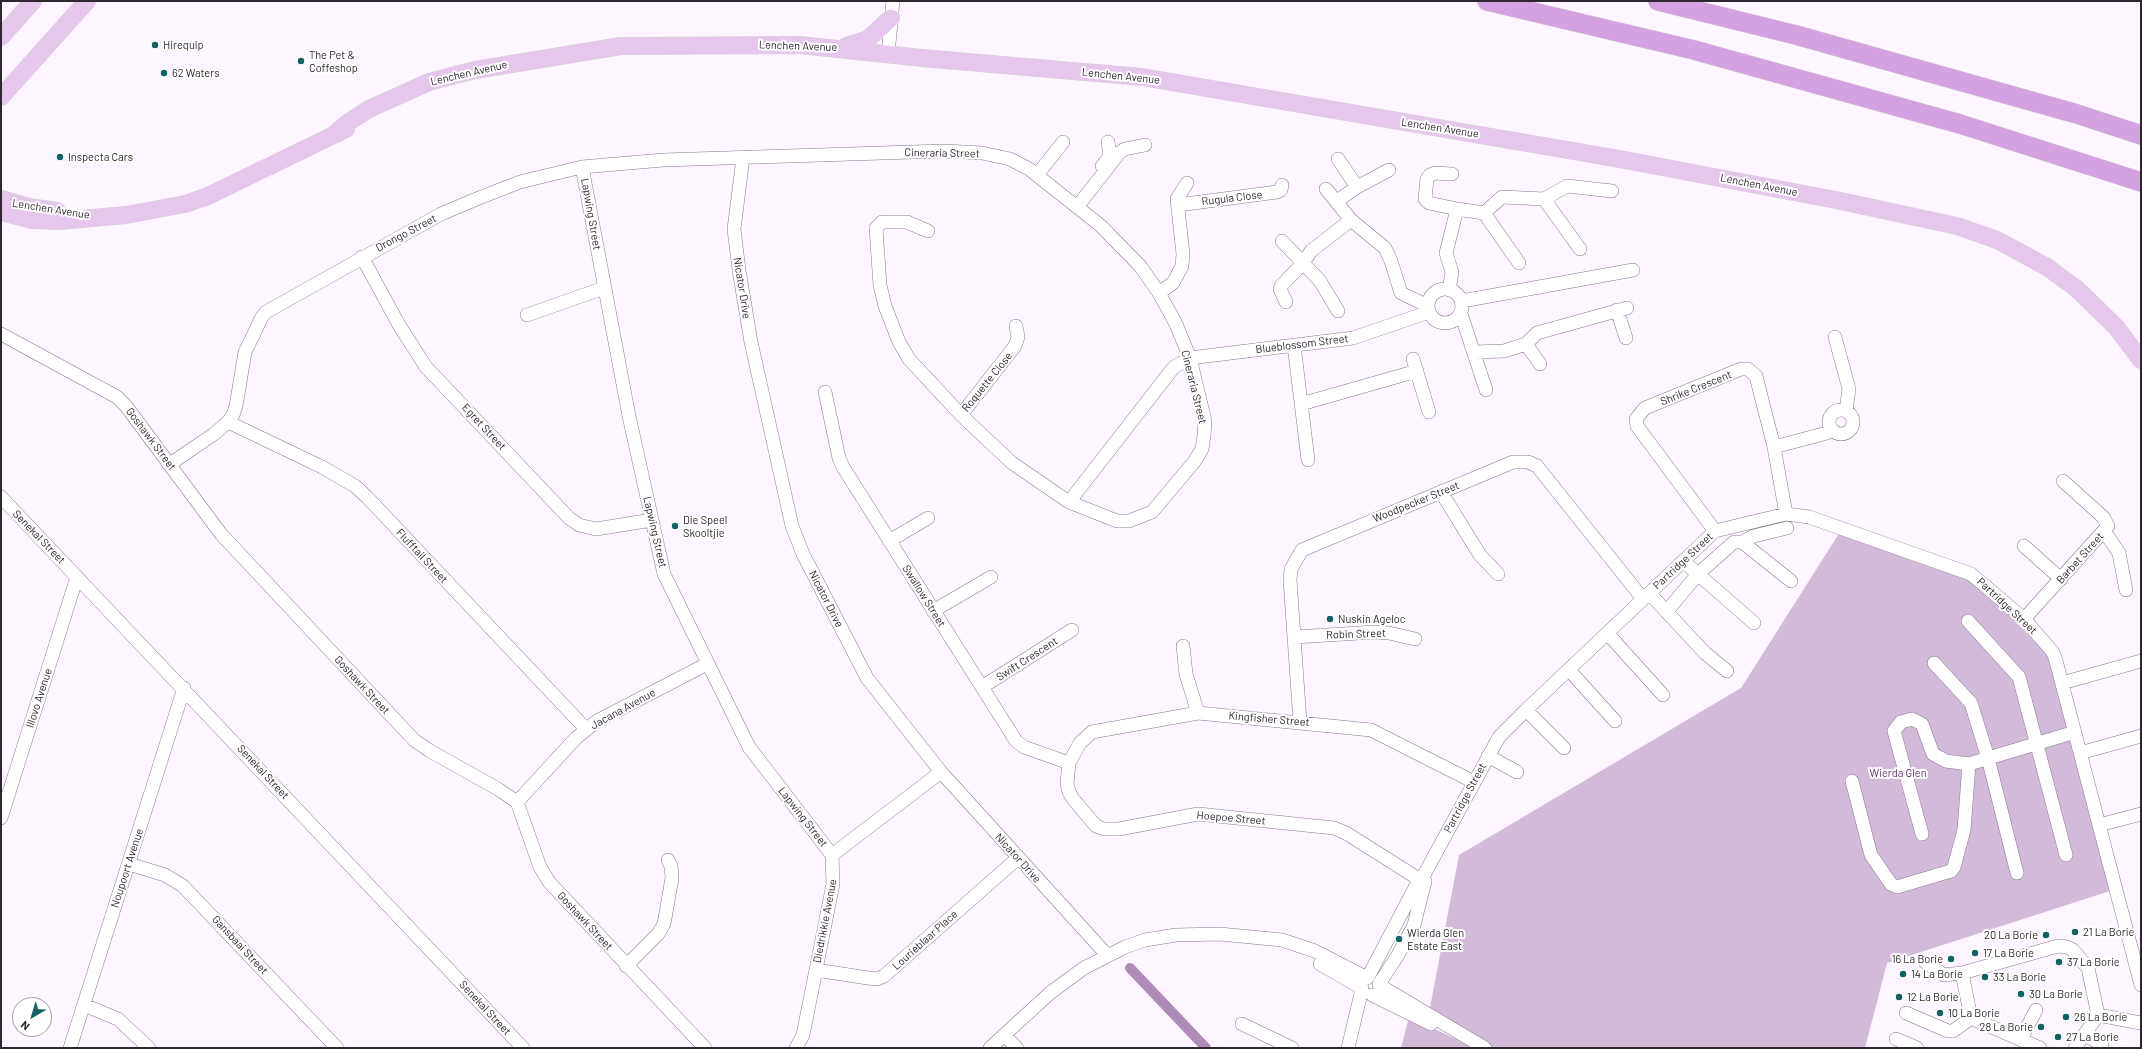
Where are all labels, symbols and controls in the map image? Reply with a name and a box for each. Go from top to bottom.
place label: Hirequip [163,38,204,52]
street label: Lenchen Avenue [759,38,837,54]
marker: Hirequip [150,40,160,50]
place label: The Pet & Coffeshop [309,48,358,74]
marker: The Pet & Coffeshop [296,56,306,66]
street label: Lenchen Avenue [429,58,509,88]
street label: Lenchen Avenue [1081,65,1161,87]
place label: 62 Waters [172,66,219,80]
marker: 62 Waters [159,68,169,78]
street label: Lenchen Avenue [1400,115,1480,141]
street label: Cineraria Street [904,146,980,160]
place label: Inspecta Cars [68,150,133,164]
marker: Inspecta Cars [55,152,65,162]
street label: Lenchen Avenue [1719,171,1799,199]
street label: Lapwing Street [578,177,604,251]
street label: Rugula Close [1201,188,1263,208]
street label: Lenchen Avenue [11,196,91,222]
street label: Drongo Street [373,211,439,255]
street label: Nicator Drive [731,256,753,320]
street label: Blueblossom Street [1255,332,1349,356]
street label: Cineraria Street [1178,349,1210,425]
street label: Roquette Close [959,350,1015,414]
street label: Shrike Crescent [1658,368,1734,408]
street label: Egret Street [459,401,509,453]
street label: Goshawk Street [123,405,179,473]
street label: Woodpecker Street [1371,479,1461,525]
street label: Lapwing Street [640,495,670,569]
street label: Senekal Street [10,507,68,567]
place label: Die Speel Skooltjie [683,513,727,539]
marker: Die Speel Skooltjie [670,521,680,531]
street label: Flufftail Street [393,526,451,586]
street label: Partridge Street [1650,530,1716,592]
street label: Barbet Street [2054,530,2106,586]
street label: Swallow Street [900,562,948,630]
street label: Nicator Drive [806,568,846,630]
street label: Partridge Street [1974,575,2040,637]
place label: Nuskin Ageloc [1338,612,1406,626]
marker: Nuskin Ageloc [1325,614,1335,624]
street label: Robin Street [1326,626,1386,642]
street label: Swift Crescent [994,634,1060,684]
street label: Goshawk Street [332,653,392,717]
street label: Illovo Avenue [23,667,55,729]
street label: Jacana Avenue [588,686,658,732]
street label: Kingfisher Street [1228,709,1310,729]
street label: Senekal Street [234,742,292,802]
street label: Partridge Street [1441,761,1489,835]
park label: Wierda Glen [1869,766,1927,780]
street label: Lapwing Street [775,784,831,850]
street label: Hoepoe Street [1196,808,1266,828]
street label: Noupoort Avenue [108,827,146,909]
street label: Nicator Drive [992,831,1044,885]
street label: Diedrikkie Avenue [810,878,840,964]
street label: Goshawk Street [555,889,615,953]
street label: Lourieblaar Place [890,907,960,973]
street label: Gansbaai Street [209,913,271,977]
place label: 21 La Borie [2083,925,2134,939]
place label: Wierda Glen Estate East [1407,926,1464,952]
marker: 21 La Borie [2070,927,2080,937]
place label: 20 La Borie [1984,928,2038,942]
marker: 20 La Borie [2041,930,2051,940]
marker: Wierda Glen Estate East [1394,934,1404,944]
place label: 17 La Borie [1983,946,2034,960]
marker: 17 La Borie [1970,948,1980,958]
place label: 16 La Borie [1892,952,1943,966]
marker: 16 La Borie [1946,954,1956,964]
place label: 37 La Borie [2067,955,2120,969]
marker: 37 La Borie [2054,957,2064,967]
place label: 14 La Borie [1911,967,1963,981]
marker: 14 La Borie [1898,969,1908,979]
place label: 33 La Borie [1993,970,2046,984]
marker: 33 La Borie [1980,972,1990,982]
street label: Senekal Street [456,978,514,1038]
place label: 30 La Borie [2029,987,2083,1001]
marker: 30 La Borie [2016,989,2026,999]
place label: 12 La Borie [1907,990,1959,1004]
marker: 12 La Borie [1894,992,1904,1002]
north arrow [12,997,52,1037]
place label: 10 La Borie [1948,1006,2000,1020]
marker: 10 La Borie [1935,1008,1945,1018]
place label: 26 La Borie [2074,1010,2127,1024]
marker: 26 La Borie [2061,1012,2071,1022]
text: N [18,1019,32,1033]
place label: 28 La Borie [1980,1020,2033,1034]
marker: 28 La Borie [2036,1022,2046,1032]
place label: 27 La Borie [2066,1030,2119,1044]
marker: 27 La Borie [2053,1032,2063,1042]

